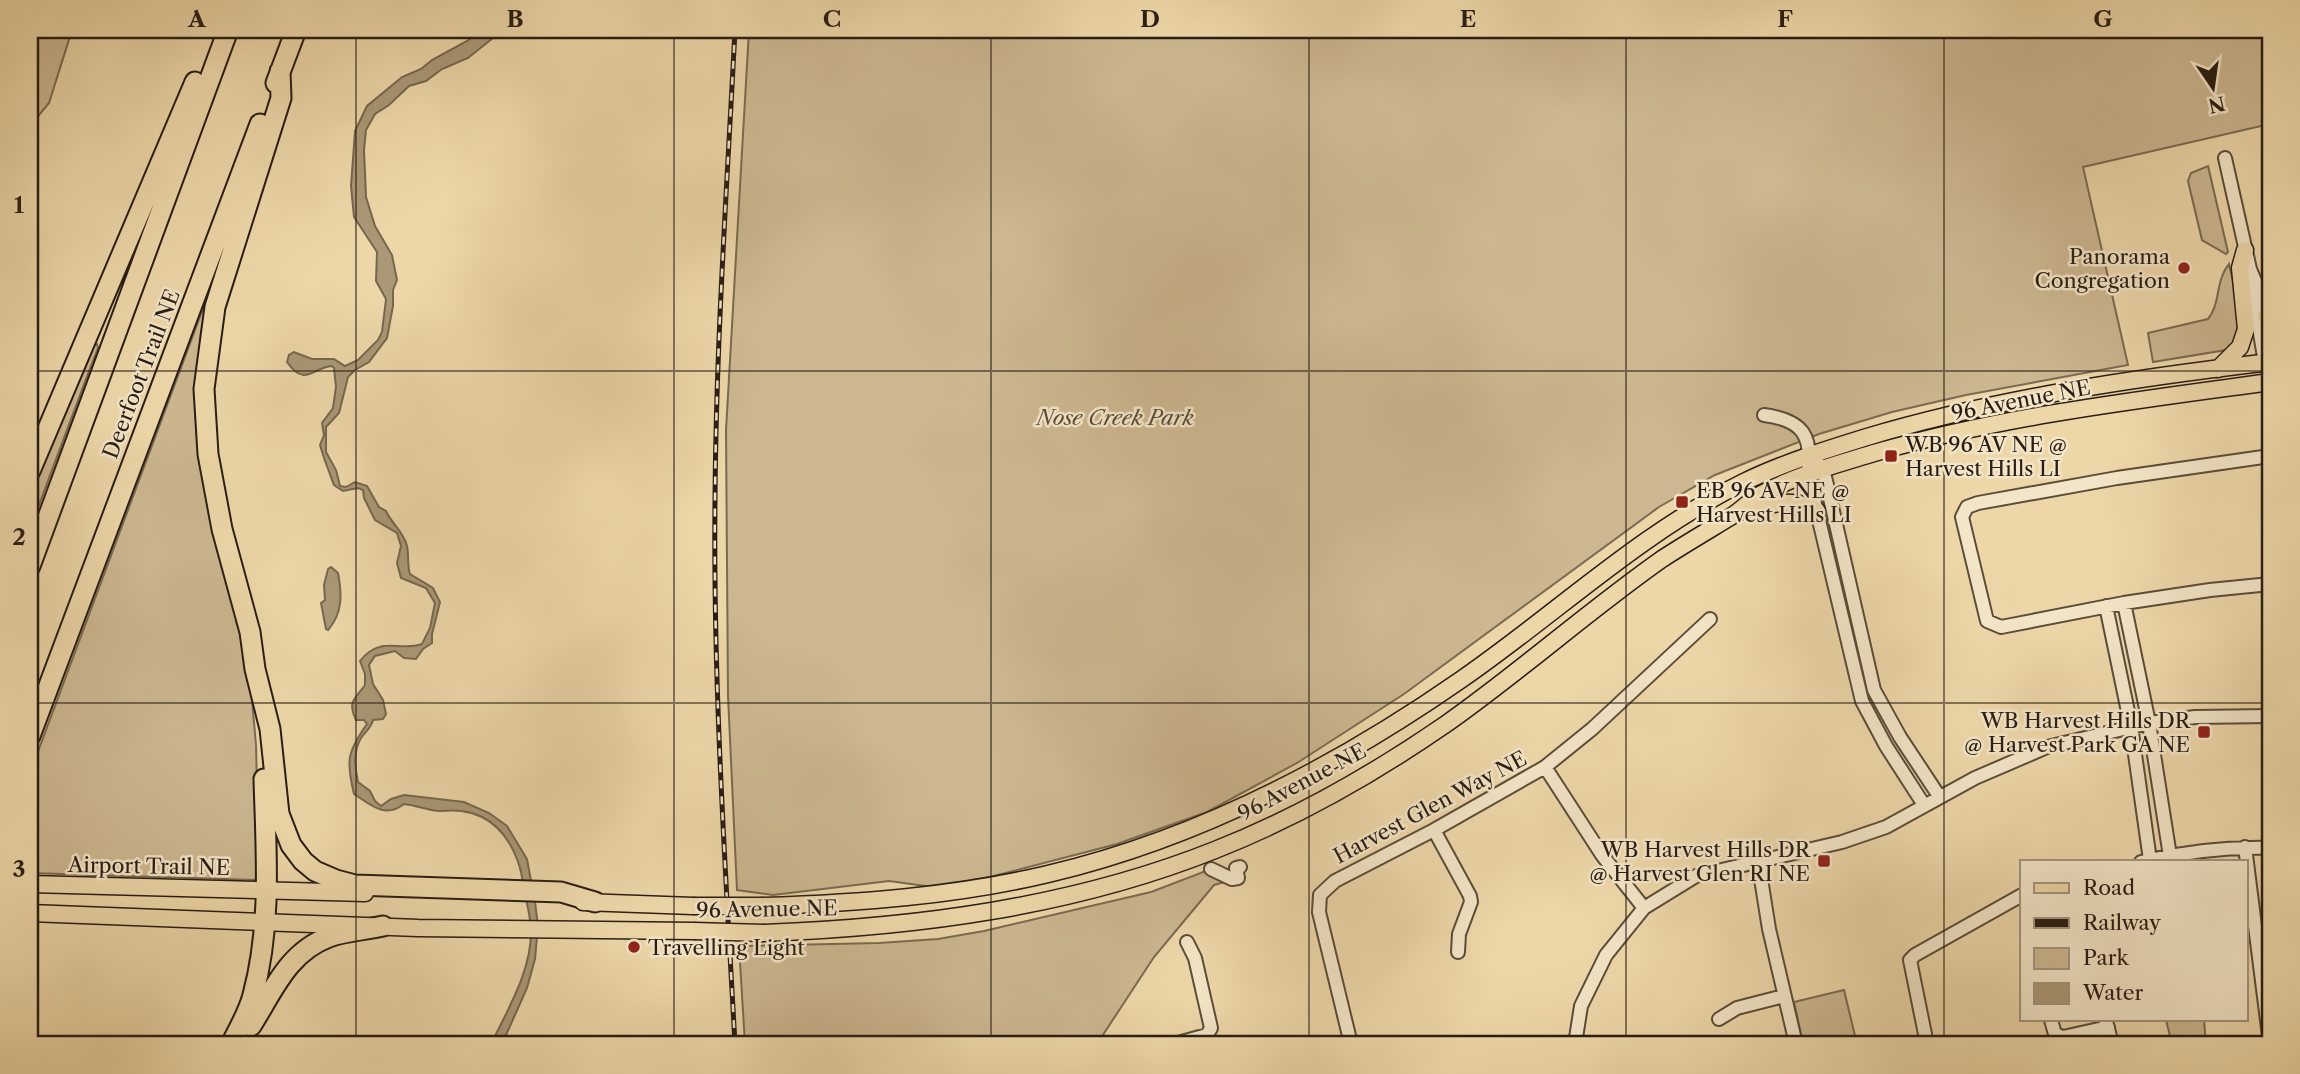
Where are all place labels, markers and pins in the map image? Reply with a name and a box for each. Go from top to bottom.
place label: Panorama Congregation [2034,244,2171,293]
marker: Panorama Congregation [2176,260,2192,276]
place label: WB 96 AV NE @ Harvest Hills LI [1904,432,2067,481]
marker: WB 96 AV NE @ Harvest Hills LI [1883,448,1899,464]
place label: EB 96 AV NE @ Harvest Hills LI [1696,478,1852,527]
marker: EB 96 AV NE @ Harvest Hills LI [1674,494,1690,510]
place label: WB Harvest Hills DR @ Harvest Park GA NE [1964,708,2192,757]
marker: WB Harvest Hills DR @ Harvest Park GA NE [2196,724,2212,740]
place label: WB Harvest Hills DR @ Harvest Glen RI NE [1589,837,1812,886]
marker: WB Harvest Hills DR @ Harvest Glen RI NE [1816,853,1832,869]
place label: Travelling Light [648,935,805,960]
marker: Travelling Light [626,939,642,955]

